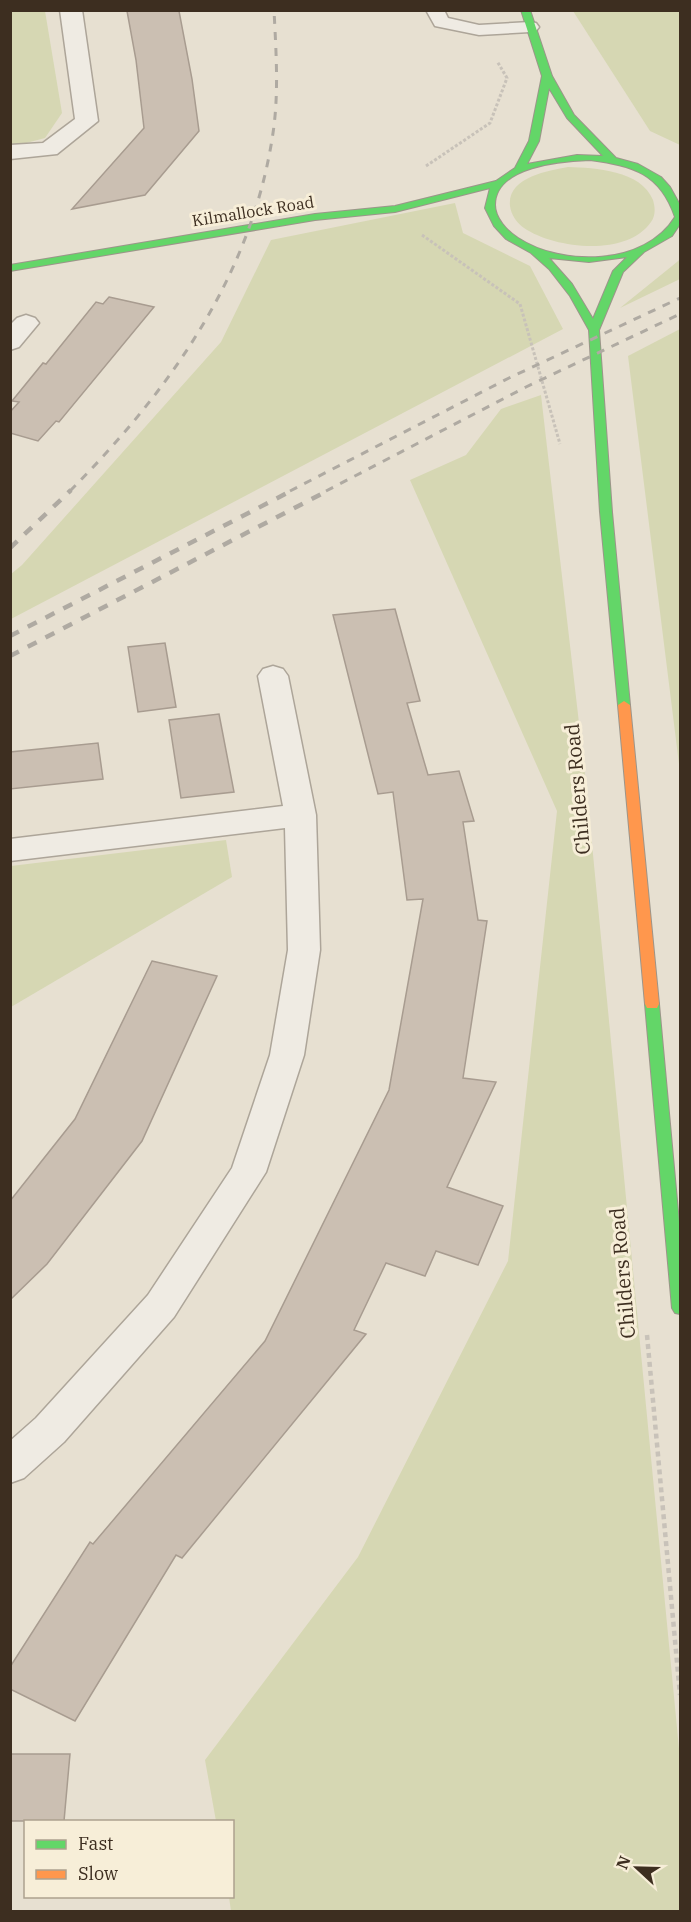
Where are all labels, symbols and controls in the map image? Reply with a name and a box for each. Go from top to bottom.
street label: Kilmallock Road [190,191,316,231]
street label: Childers Road [558,722,596,856]
street label: Childers Road [603,1206,641,1340]
legend [24,1820,234,1898]
text: Fast [78,1832,113,1855]
north arrow [607,1838,667,1898]
text: N [611,1853,635,1872]
text: Slow [78,1862,118,1885]

